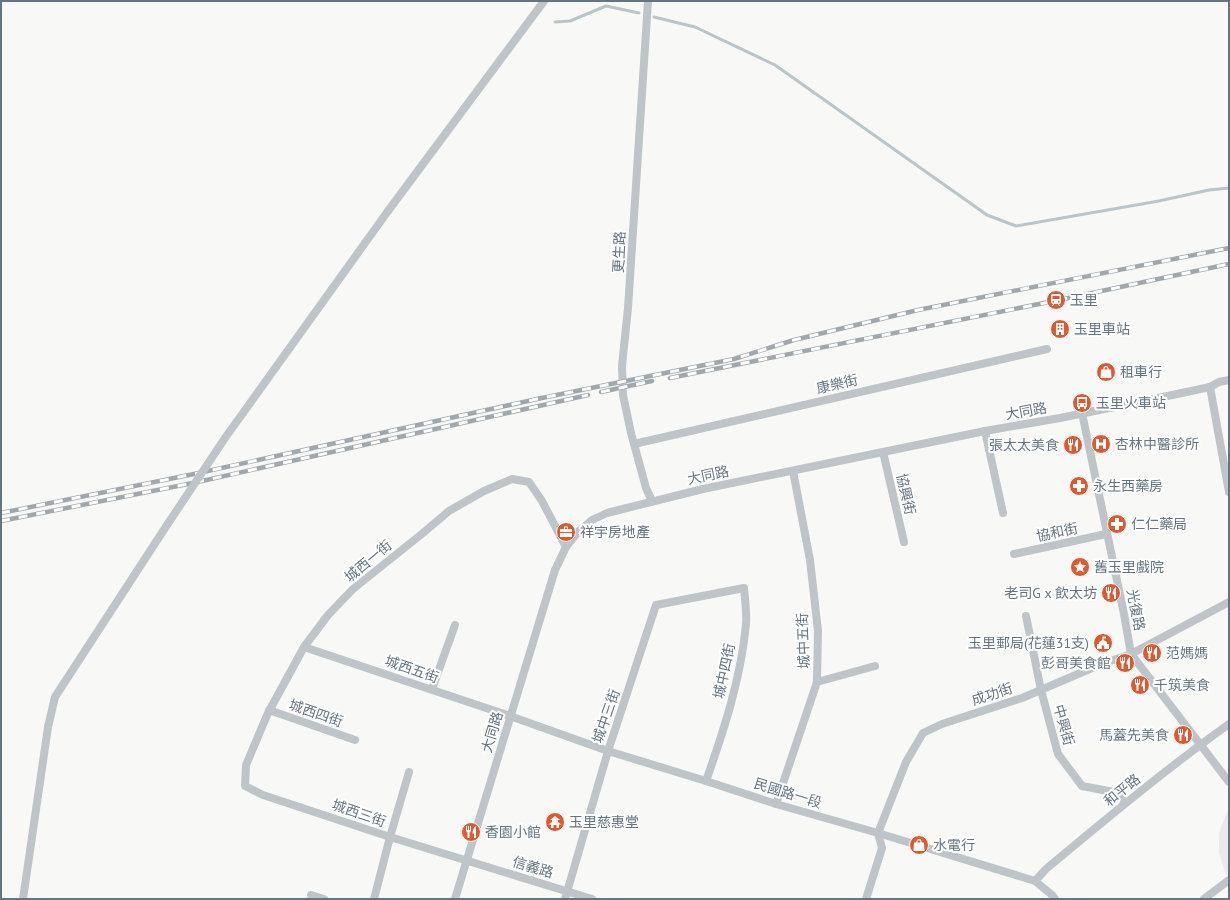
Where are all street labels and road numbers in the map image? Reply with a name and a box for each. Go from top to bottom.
street label: 更生路 [609,231,629,273]
street label: 康樂街 [815,371,859,397]
street label: 大同路 [1004,398,1048,424]
street label: 大同路 [686,462,730,488]
street label: 協興街 [893,472,919,516]
street label: 協和街 [1035,519,1079,545]
street label: 城西一街 [341,536,395,586]
street label: 光復路 [1123,588,1149,632]
street label: 城中五街 [793,613,813,669]
street label: 城中四街 [709,642,739,700]
street label: 城西五街 [383,651,441,687]
street label: 成功街 [969,679,1015,709]
street label: 城中三街 [588,687,624,745]
street label: 城西四街 [287,695,345,731]
street label: 中興街 [1050,702,1078,748]
street label: 大同路 [477,709,507,755]
street label: 和平路 [1100,770,1144,810]
street label: 民國路一段 [752,774,824,812]
street label: 城西三街 [330,795,388,831]
street label: 信義路 [510,852,556,882]

